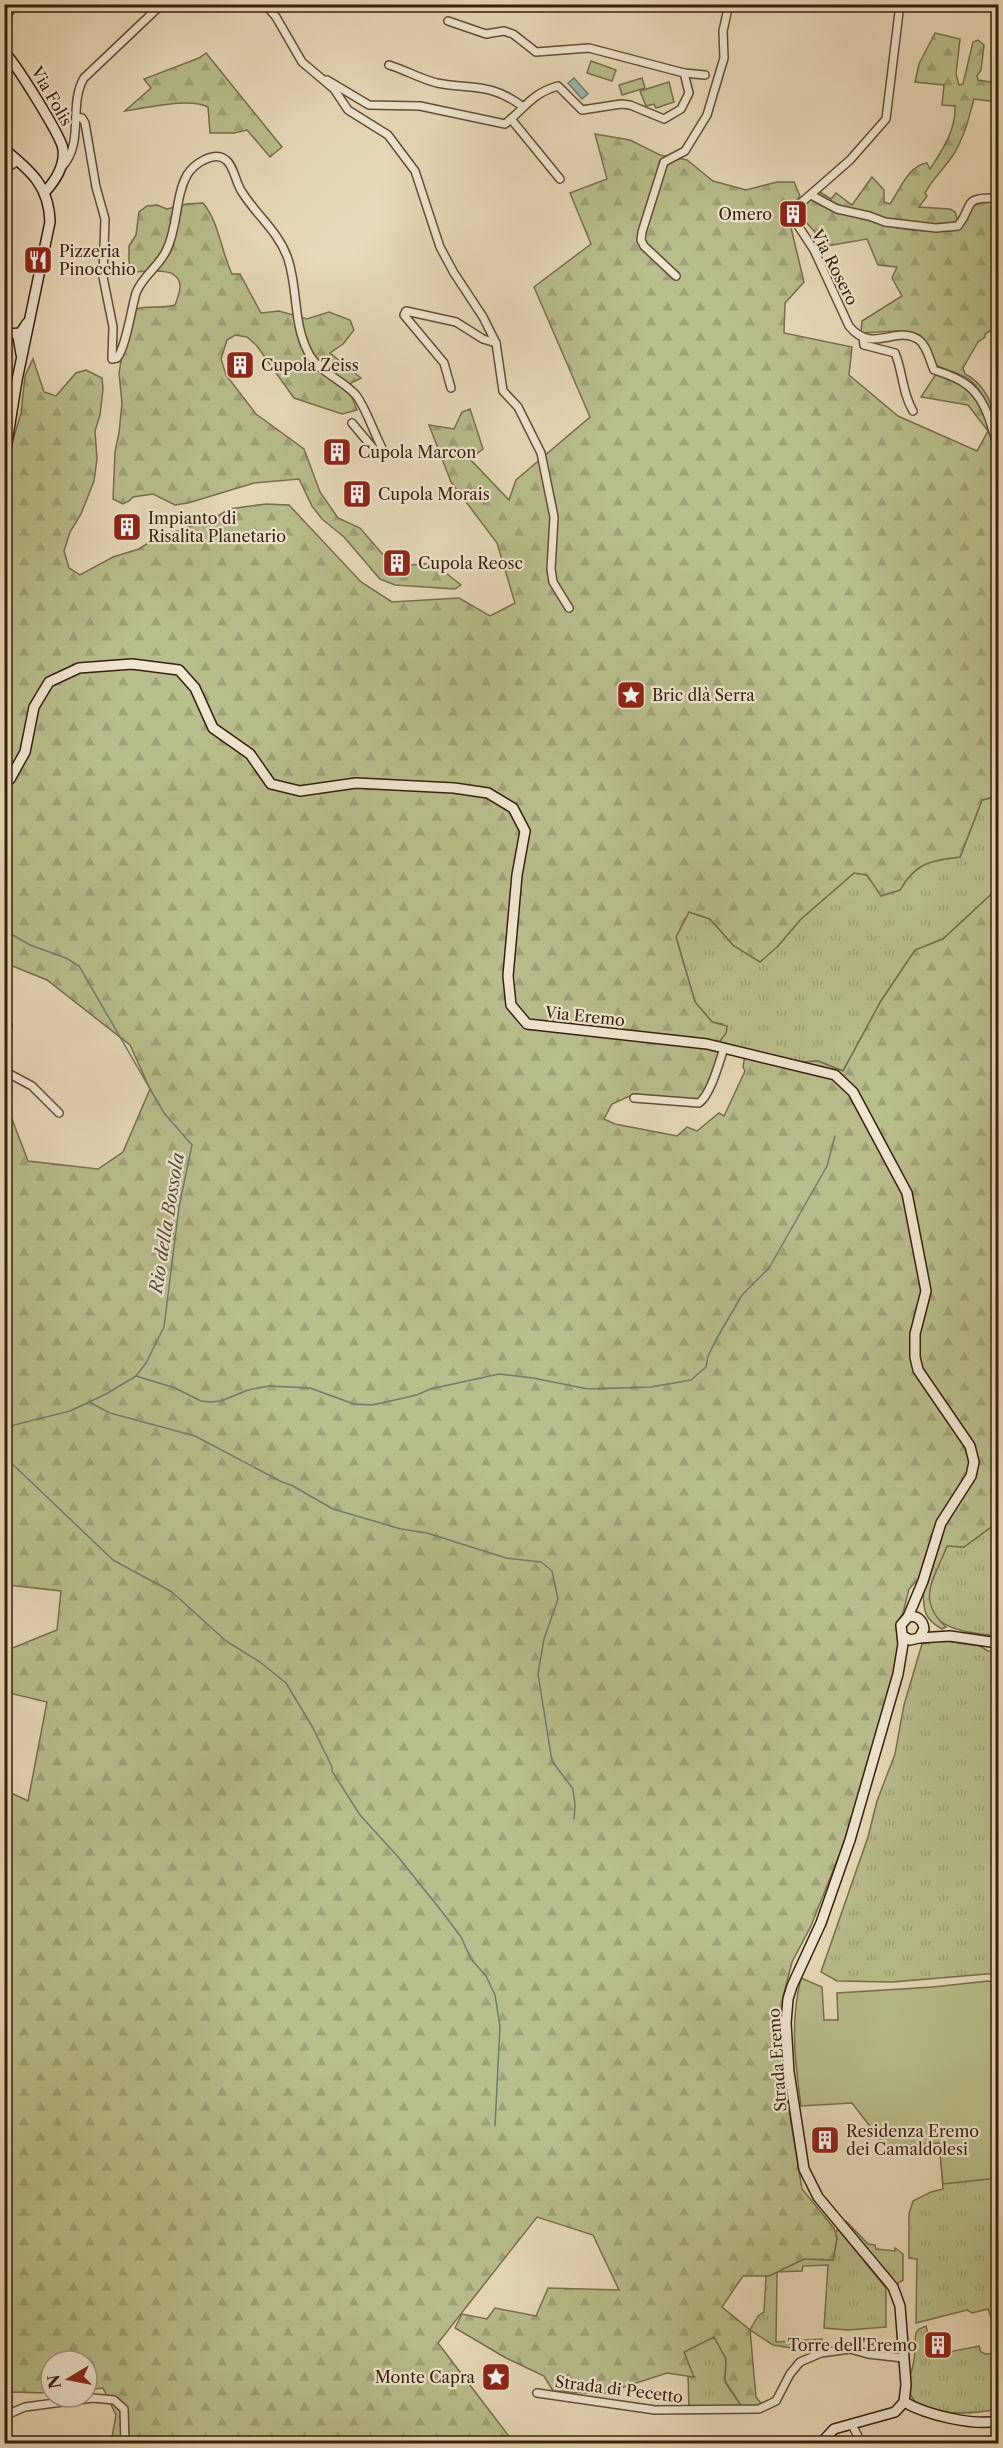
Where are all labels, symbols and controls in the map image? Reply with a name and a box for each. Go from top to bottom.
street label: Via Folis [27,62,77,129]
building icon: Omero [777,198,809,230]
place label: Omero [718,204,772,224]
street label: Via Rosero [807,225,863,308]
place label: Pizzeria Pinocchio [59,241,136,279]
restaurant icon: Pizzeria Pinocchio [22,244,54,276]
building icon: Cupola Zeiss [224,349,256,381]
place label: Cupola Zeiss [261,355,359,375]
building icon: Cupola Marcon [321,436,353,468]
place label: Cupola Marcon [358,442,476,462]
building icon: Cupola Morais [341,478,373,510]
place label: Cupola Morais [378,484,490,504]
place label: Impianto di Risalita Planetario [148,508,286,546]
building icon: Impianto di Risalita Planetario [111,511,143,543]
building icon: Cupola Reosc [381,547,413,579]
place label: Cupola Reosc [418,553,523,573]
place icon: Bric dlà Serra [615,679,647,711]
place label: Bric dlà Serra [652,685,755,705]
street label: Via Eremo [543,1002,626,1030]
water label: Rio della Bossola [145,1151,189,1297]
street label: Strada Eremo [763,2007,791,2112]
place label: Residenza Eremo dei Camaldolesi [846,2121,979,2159]
building icon: Residenza Eremo dei Camaldolesi [809,2124,841,2156]
building icon: Torre dell'Eremo [922,2329,954,2361]
place label: Torre dell'Eremo [787,2335,917,2355]
north arrow [39,2349,99,2409]
place icon: Monte Capra [480,2361,512,2393]
place label: Monte Capra [375,2367,476,2387]
street label: Strada di Pecetto [554,2371,684,2407]
text: N [43,2373,65,2390]

